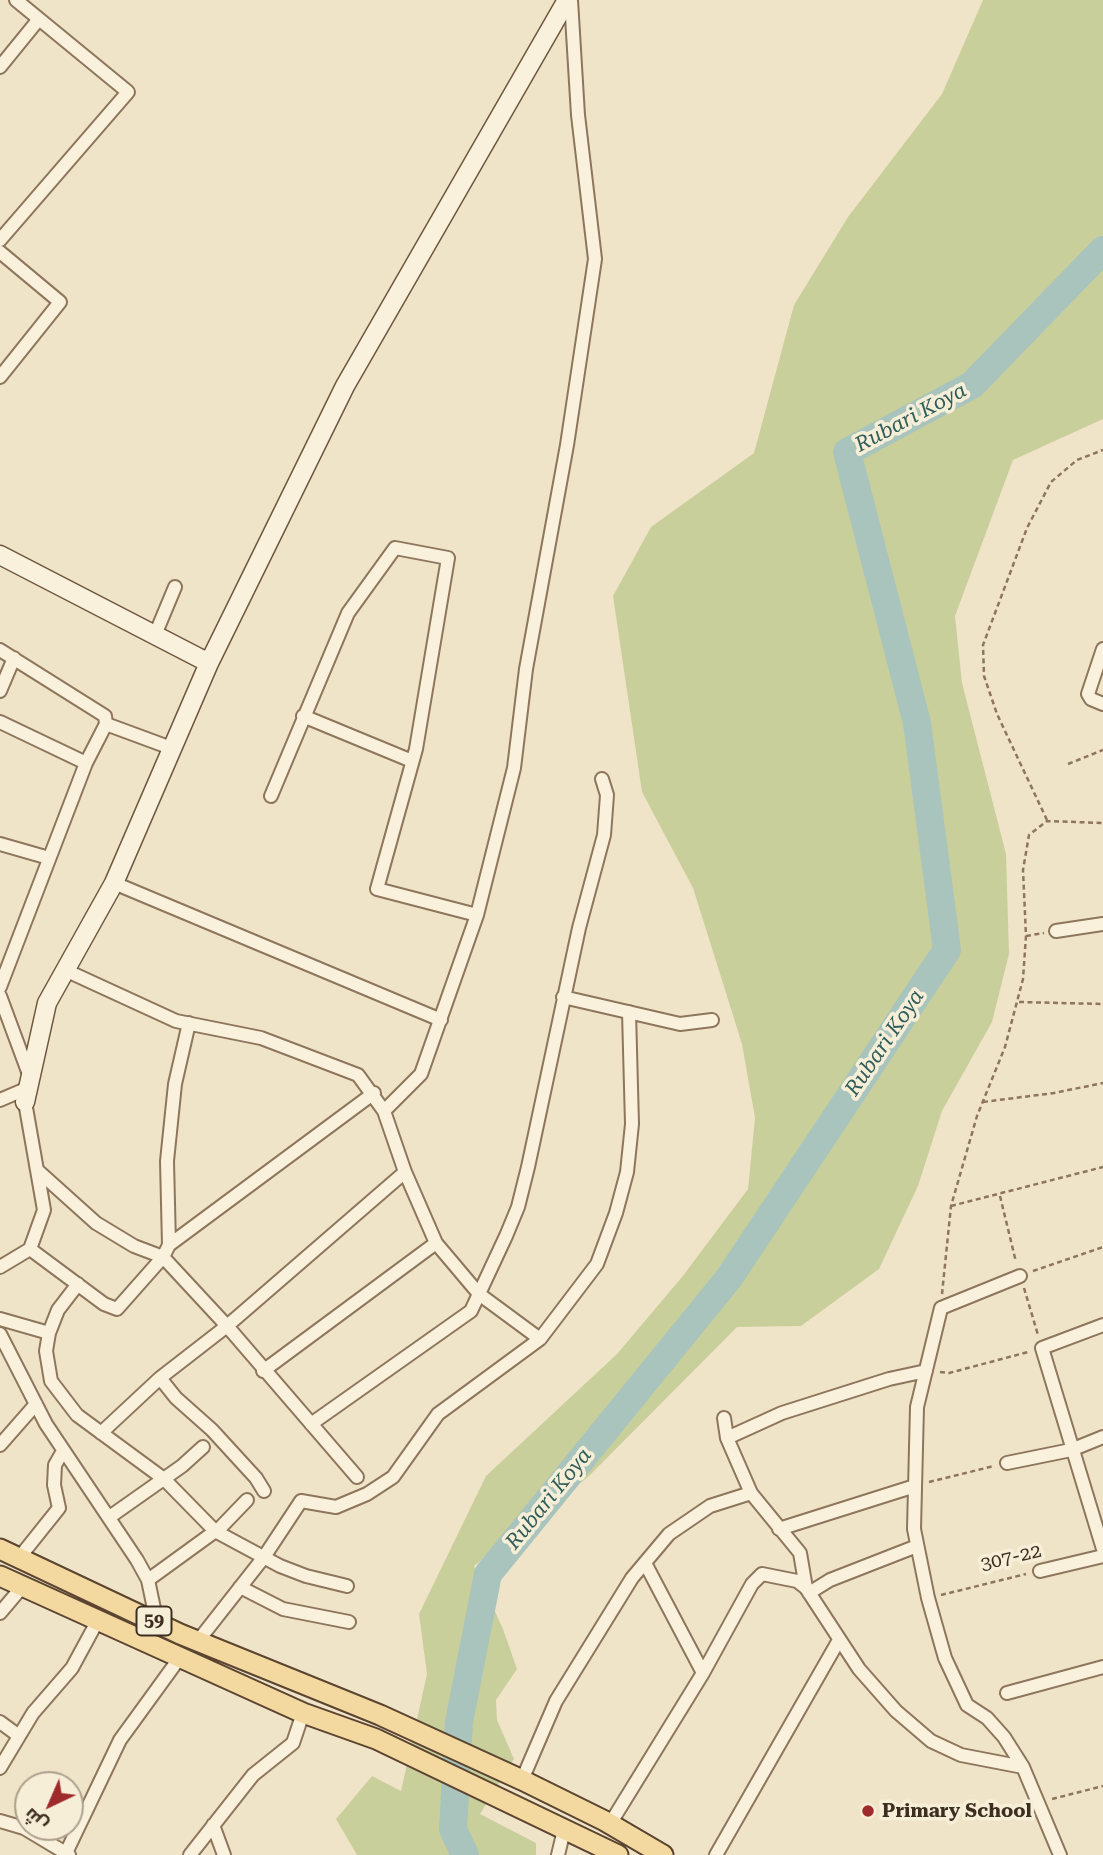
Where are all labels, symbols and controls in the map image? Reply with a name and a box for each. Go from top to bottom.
water label: Rubari Koya [851,378,971,458]
water label: Rubari Koya [840,985,930,1101]
water label: Rubari Koya [501,1443,597,1555]
street label: 307-22 [978,1540,1044,1576]
road number: 59 [136,1606,172,1636]
north arrow [14,1771,84,1841]
place label: Primary School [882,1800,1032,1822]
text: ش [19,1803,52,1837]
marker: Primary School [860,1803,876,1819]

